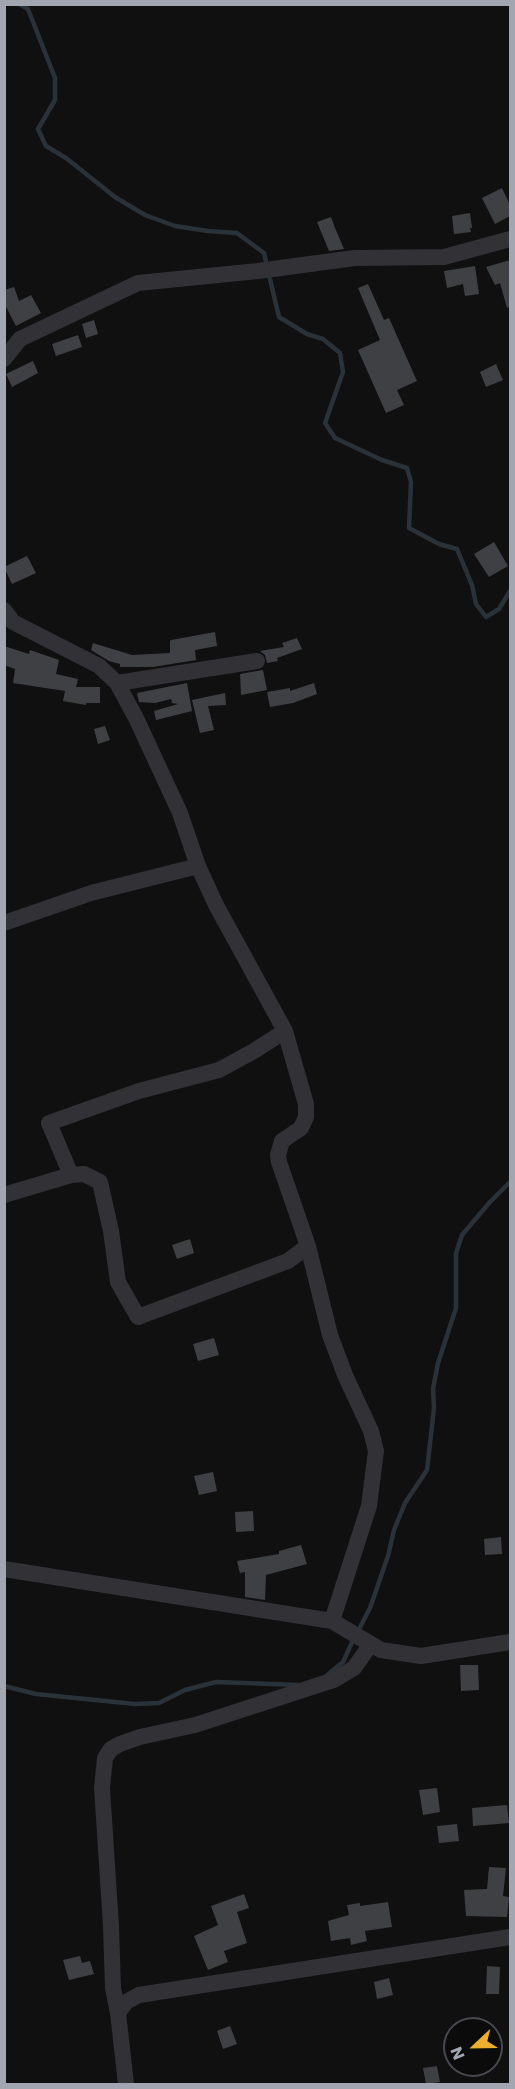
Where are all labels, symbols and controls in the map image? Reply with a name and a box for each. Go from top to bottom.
north arrow [443,2017,503,2077]
text: N [445,2043,471,2063]

